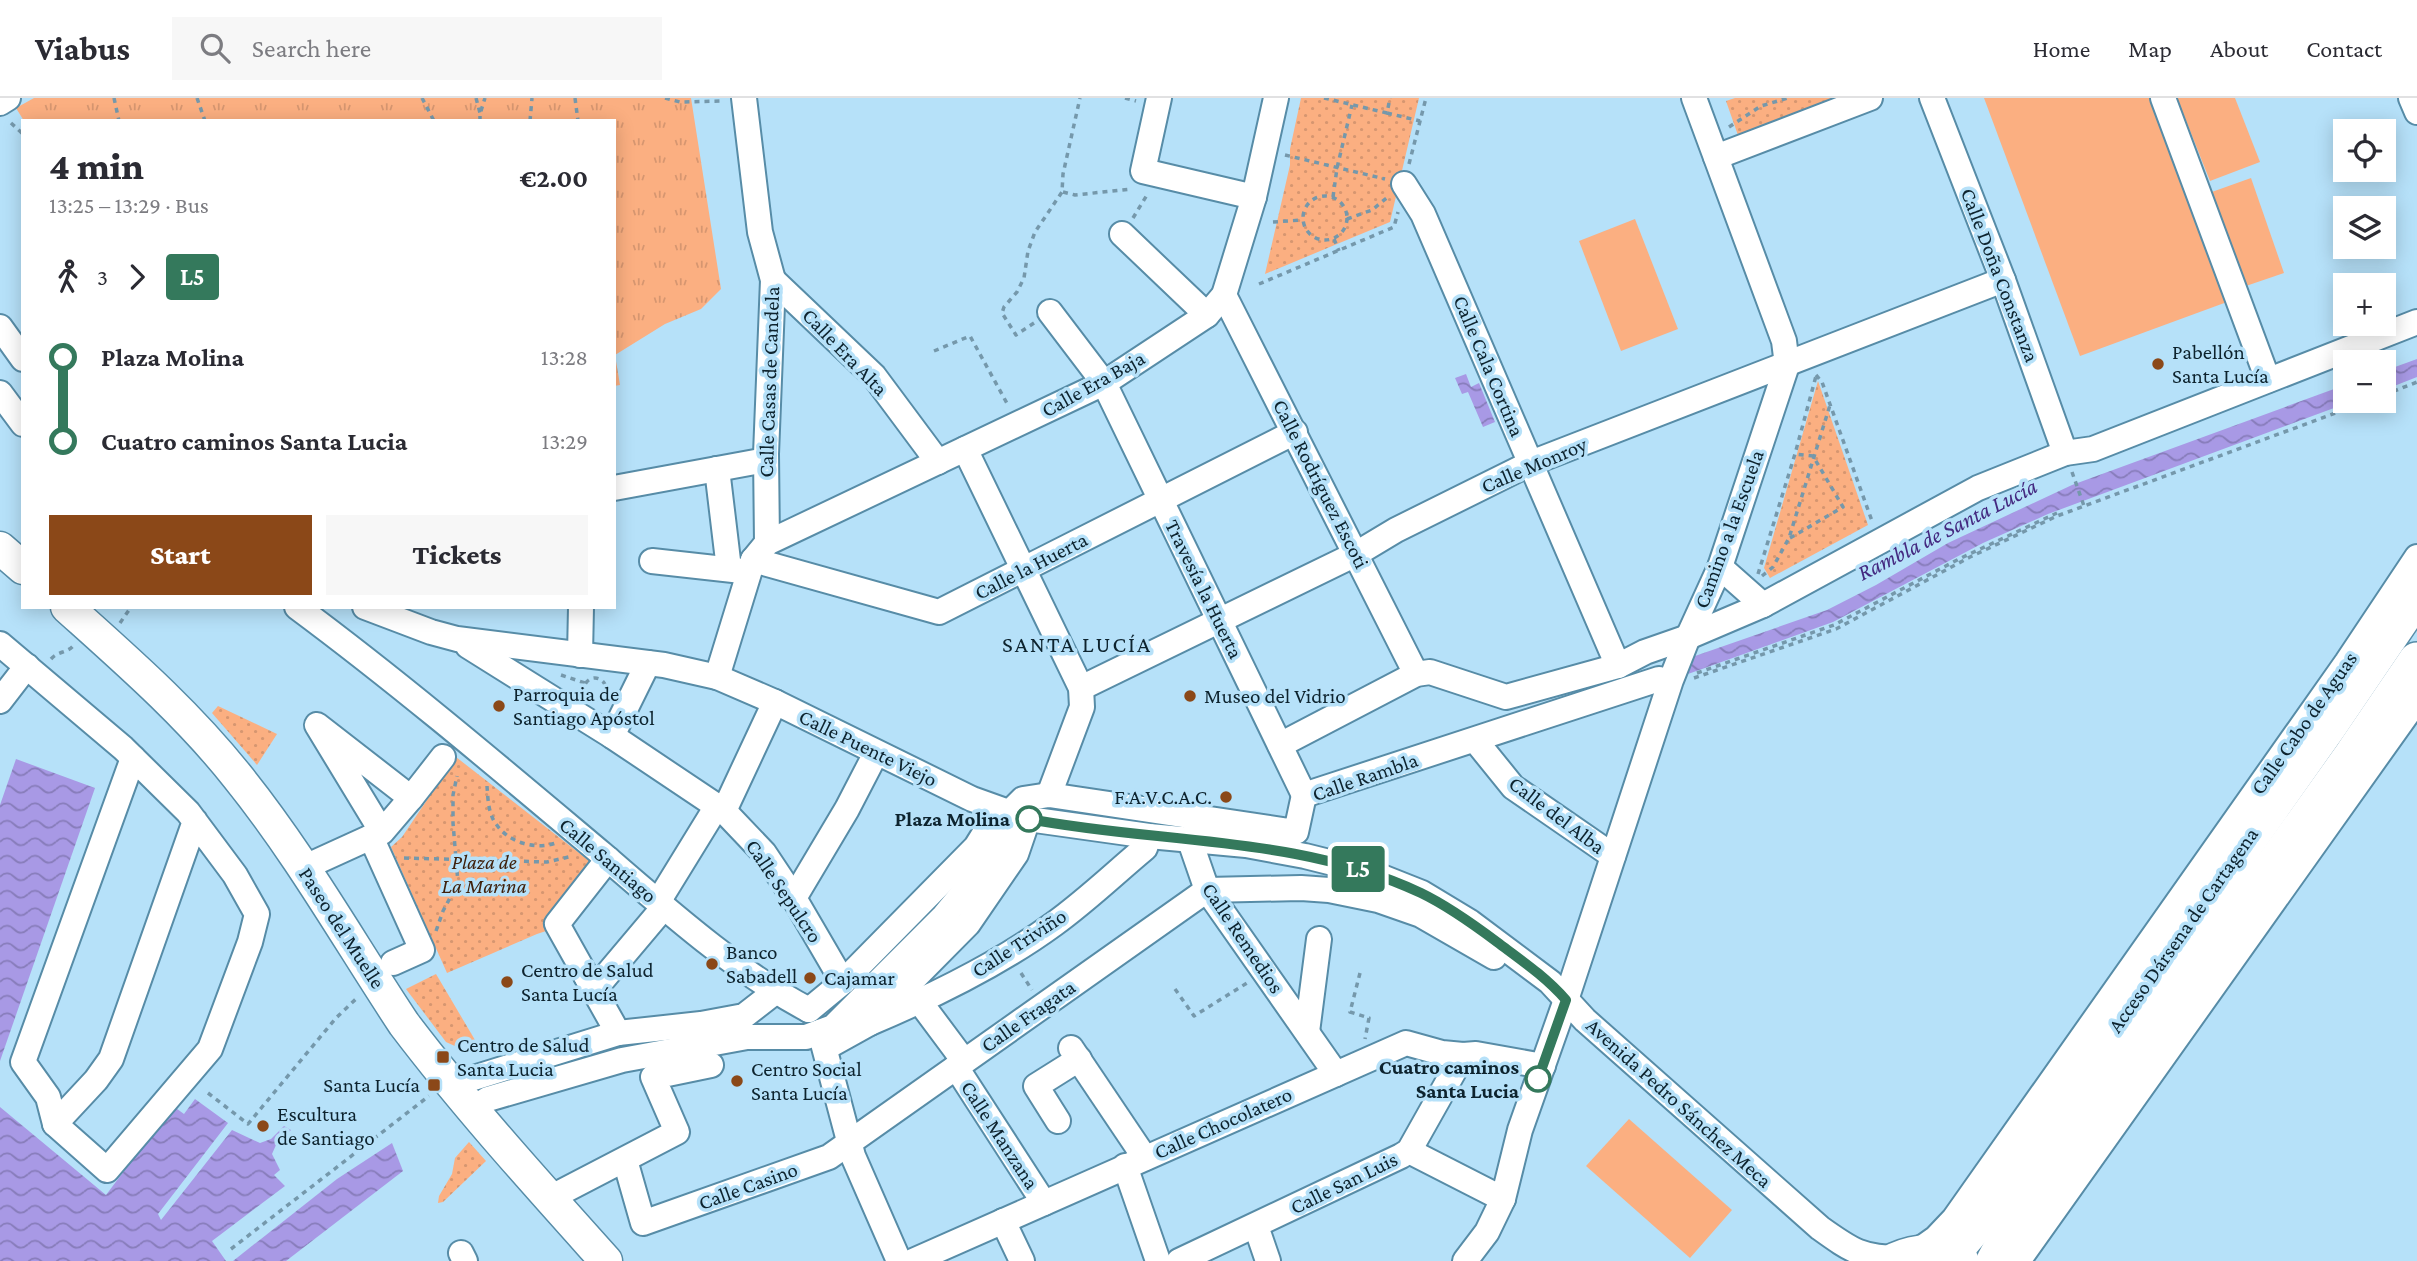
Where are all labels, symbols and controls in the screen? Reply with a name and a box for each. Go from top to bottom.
search box [172,17,662,80]
icon: search [196,29,234,67]
text: Viabus [35,30,130,67]
text: Search here [252,34,371,63]
text: Home [2033,35,2090,62]
text: Map [2128,35,2172,62]
text: About [2210,35,2268,62]
text: Contact [2306,35,2382,62]
map controls [2333,119,2396,413]
button: locate [2333,119,2396,182]
text: 4 min [49,145,144,187]
text: €2.00 [519,164,588,193]
street label: Calle Doña Constanza [1956,185,2044,366]
text: 13:25 – 13:29 · Bus [49,192,209,218]
button: layers [2333,196,2396,259]
icon: walk [49,258,87,296]
icon: forward [118,258,156,296]
text: L5 [180,263,205,290]
text: 3 [97,264,108,290]
button: + [2333,273,2396,336]
street label: Calle Casas de Candela [754,286,784,478]
street label: Calle Cala Cortina [1448,292,1530,440]
street label: Calle Era Alta [797,303,893,401]
place label: Pabellón Santa Lucía [2172,340,2269,388]
text: Plaza Molina [101,343,244,372]
text: 13:28 [541,344,588,370]
street label: Calle Era Baja [1037,346,1149,422]
button: − [2333,350,2396,413]
marker: Pabellón Santa Lucía [2150,356,2166,372]
street label: Calle Rodríguez Escoti [1268,395,1374,573]
text: Cuatro caminos Santa Lucia [101,427,407,456]
text: 13:29 [542,428,588,454]
street label: Calle Monroy [1478,432,1591,498]
street label: Camino a la Escuela [1689,446,1769,611]
water label: Rambla de Santa Lucía [1853,472,2041,586]
button: Start [49,515,312,595]
button: Tickets [326,515,588,595]
street label: Travesía la Huerta [1160,516,1248,663]
street label: Calle la Huerta [971,527,1092,605]
district label: SANTA LUCÍA [1002,631,1152,657]
street label: Calle Cabo de Aguas [2246,647,2362,799]
place label: Parroquia de Santiago Apóstol [513,682,655,730]
place label: Museo del Vidrio [1204,684,1346,708]
marker: Museo del Vidrio [1182,688,1198,704]
marker: Parroquia de Santiago Apóstol [491,698,507,714]
street label: Calle Puente Viejo [795,704,941,792]
street label: Calle Rambla [1309,748,1421,806]
street label: Calle del Alba [1504,771,1610,859]
place label: F.A.V.C.A.C. [1114,785,1212,809]
marker: F.A.V.C.A.C. [1218,789,1234,805]
marker: Plaza Molina [1016,806,1042,832]
place label: Plaza Molina [894,807,1011,831]
street label: Calle Santiago [554,812,662,908]
street label: Acceso Dársena de Cartagena [2103,823,2263,1037]
street label: Calle Sepulcro [741,835,827,947]
line badge: L5 [1326,846,1390,892]
park label: Plaza de La Marina [441,850,527,898]
text: L5 [1346,855,1370,882]
street label: Paseo del Muelle [294,863,390,993]
street label: Calle Remedios [1197,878,1289,998]
street label: Calle Triviño [967,904,1071,982]
place label: Banco Sabadell [726,940,797,988]
marker: Banco Sabadell [704,956,720,972]
place label: Centro de Salud Santa Lucía [521,958,654,1006]
place label: Cajamar [824,966,895,990]
marker: Cajamar [802,970,818,986]
marker: Centro de Salud Santa Lucía [499,974,515,990]
street label: Calle Fragata [976,975,1080,1057]
street label: Avenida Pedro Sánchez Meca [1581,1013,1777,1193]
place label: Centro de Salud Santa Lucia [457,1033,590,1081]
marker: Centro de Salud Santa Lucia [435,1049,451,1065]
place label: Cuatro caminos Santa Lucia [1379,1055,1520,1103]
place label: Centro Social Santa Lucía [751,1057,862,1105]
marker: Cuatro caminos Santa Lucia [1525,1066,1551,1092]
place label: Santa Lucía [323,1073,420,1097]
marker: Centro Social Santa Lucía [729,1073,745,1089]
street label: Calle Manzana [956,1076,1044,1194]
marker: Santa Lucía [426,1077,442,1093]
street label: Calle Chocolatero [1151,1082,1295,1164]
place label: Escultura de Santiago [277,1102,375,1150]
marker: Escultura de Santiago [255,1118,271,1134]
street label: Calle San Luis [1287,1147,1401,1219]
street label: Calle Casino [695,1157,801,1215]

